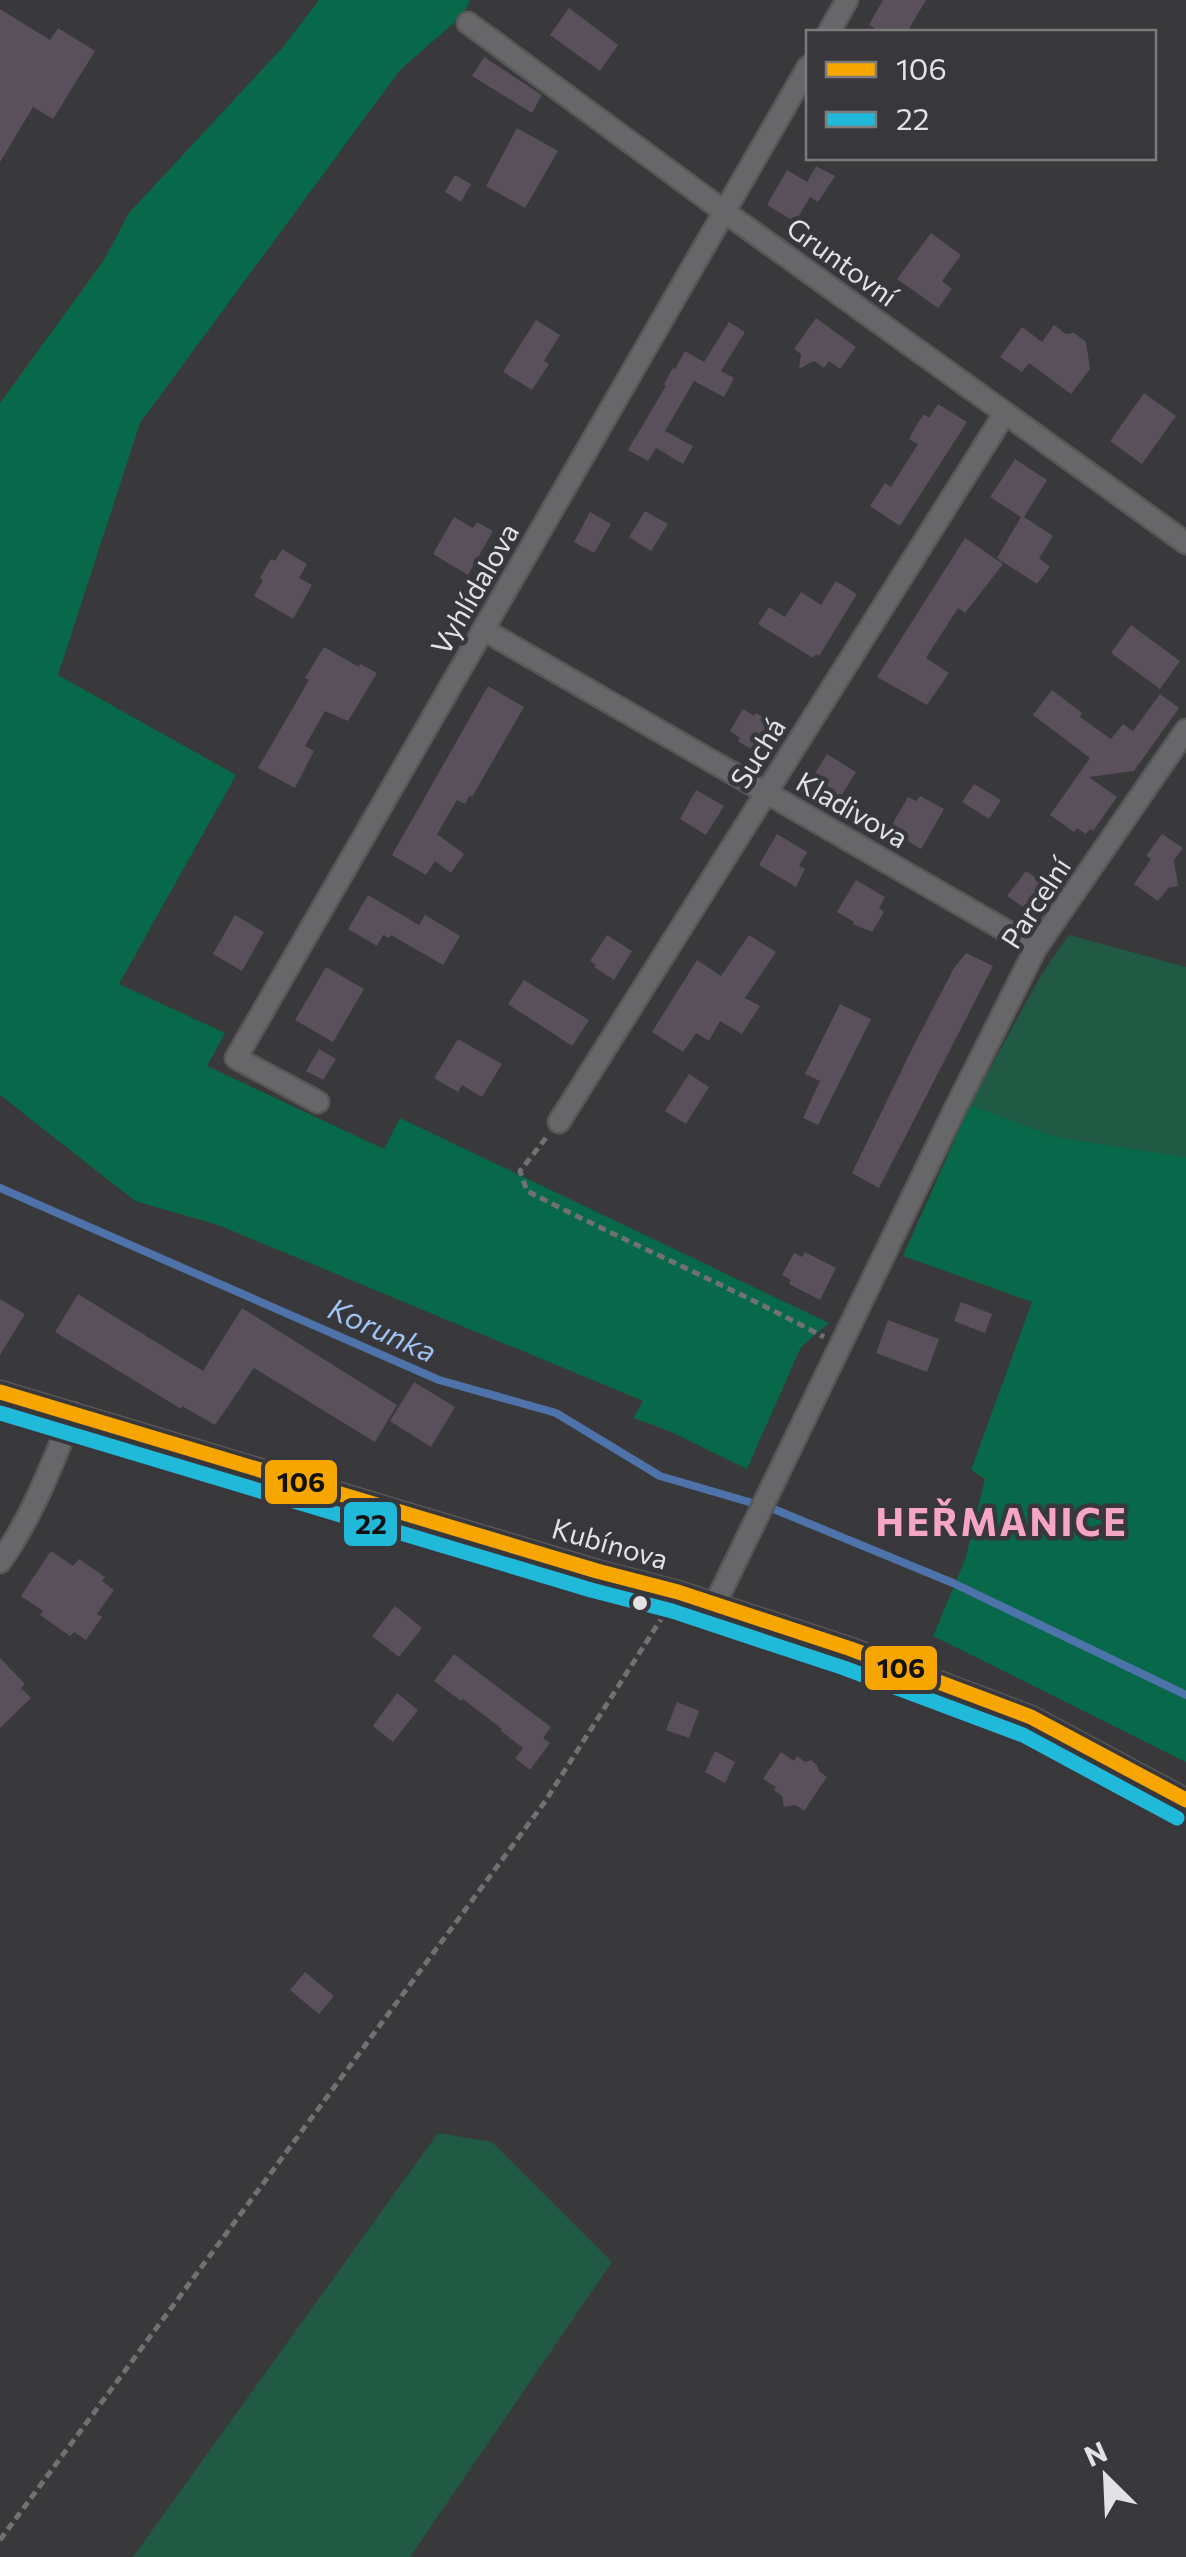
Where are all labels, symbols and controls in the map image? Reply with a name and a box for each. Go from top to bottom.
legend [806,30,1156,160]
text: 106 [896,49,947,86]
text: 22 [896,99,929,136]
street label: Gruntovní [781,210,905,313]
street label: Vyhlídalova [423,517,525,660]
street label: Suchá [722,711,792,794]
street label: Kladivova [791,764,914,855]
street label: Parcelní [993,850,1078,954]
water label: Korunka [323,1289,443,1369]
line badge: 106 [263,1458,339,1506]
text: 106 [277,1464,325,1498]
district label: HEŘMANICE [876,1497,1128,1544]
line badge: 22 [342,1500,399,1548]
text: 22 [355,1506,387,1540]
street label: Kubínova [548,1510,672,1576]
unlabelled marker [630,1593,650,1613]
line badge: 106 [863,1644,939,1692]
text: 106 [877,1650,925,1684]
north arrow [1056,2427,1156,2527]
text: N [1079,2433,1112,2473]

